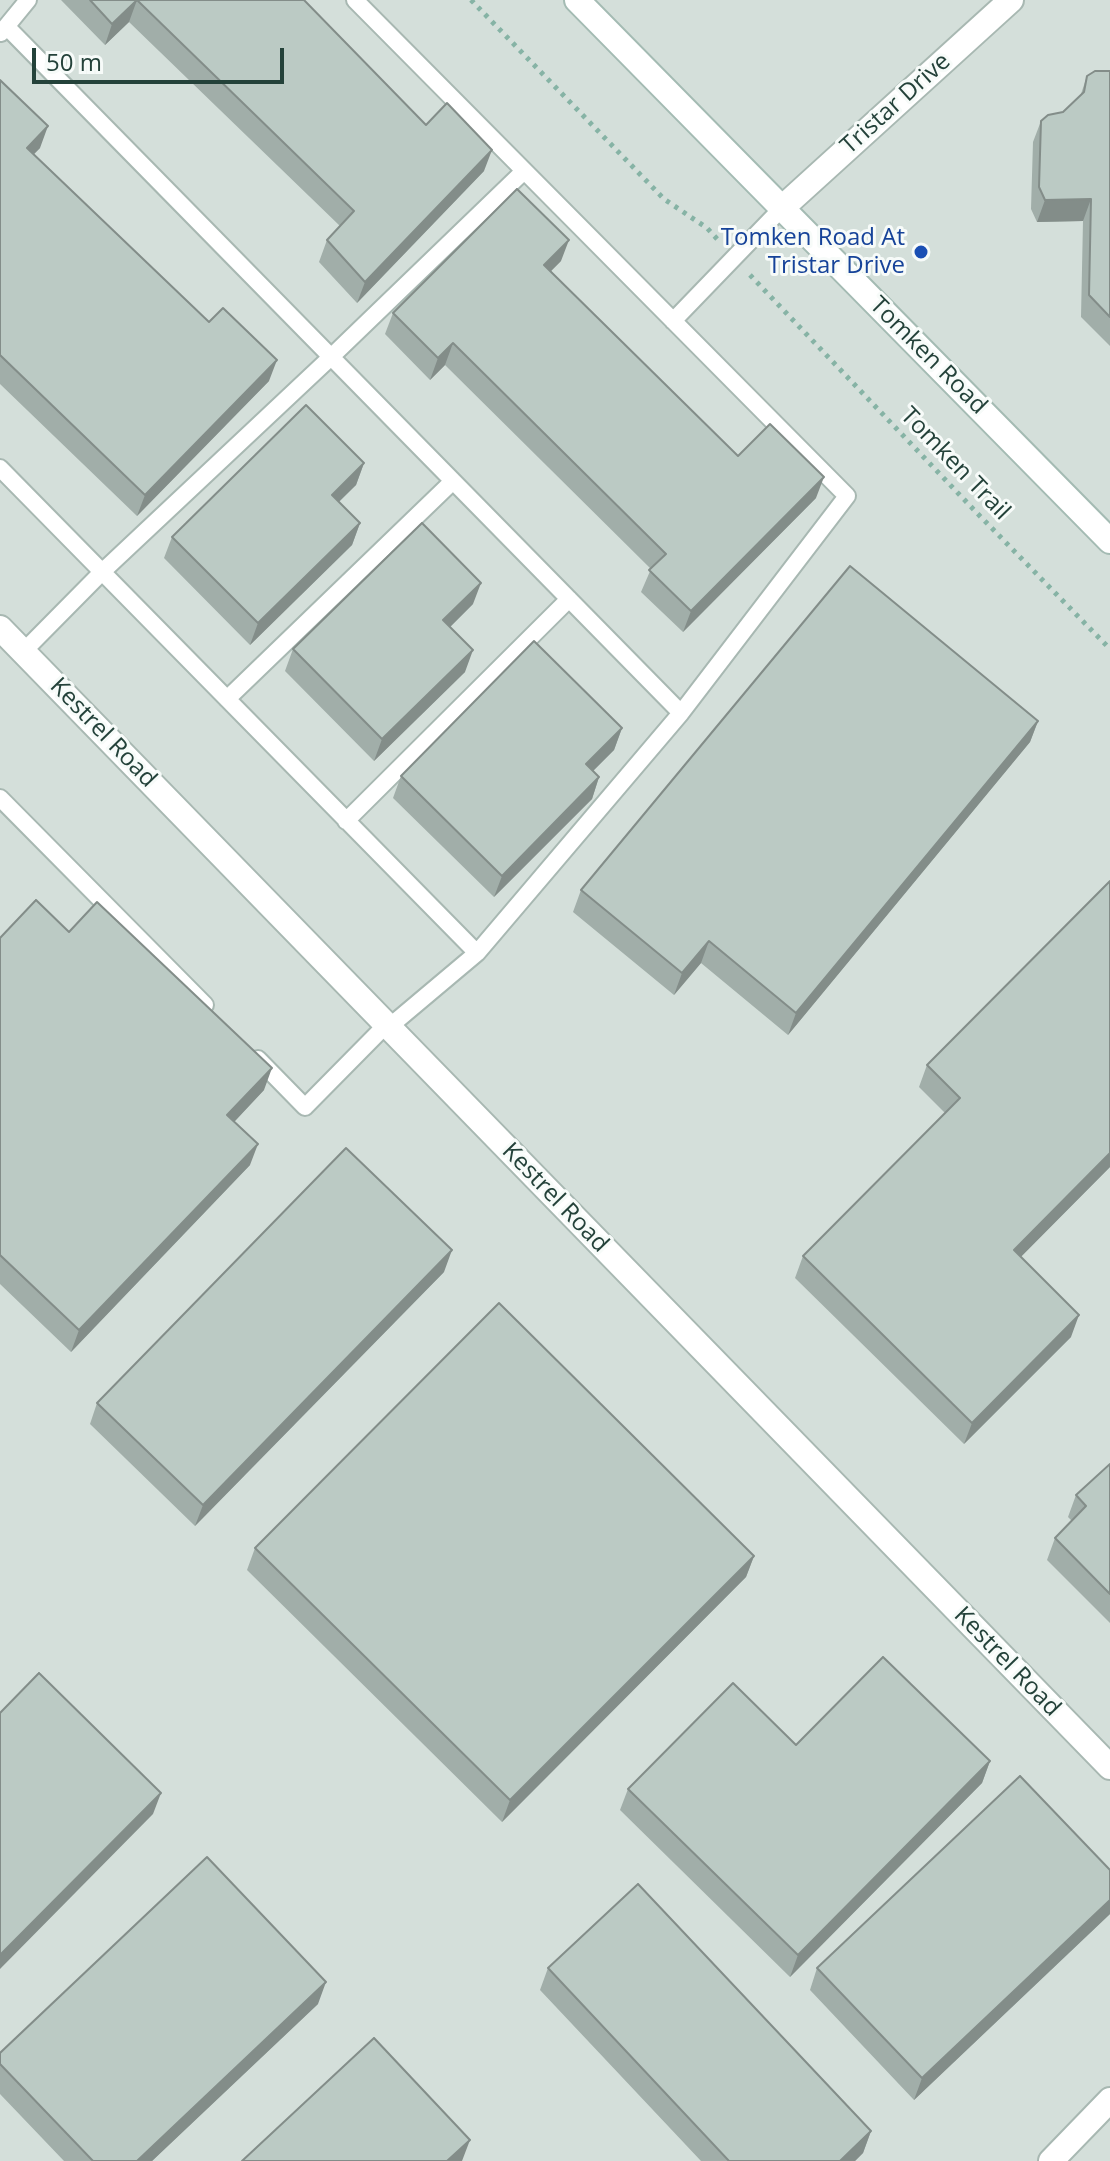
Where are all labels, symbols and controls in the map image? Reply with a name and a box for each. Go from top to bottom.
scale bar [36,32,288,82]
text: 50 m [46,45,102,78]
street label: Tristar Drive [835,47,957,161]
place label: Tomken Road At Tristar Drive [721,224,905,280]
marker: Tomken Road At Tristar Drive [912,243,930,261]
street label: Tomken Road [863,291,993,421]
street label: Tomken Trail [894,402,1016,526]
street label: Kestrel Road [44,672,162,794]
street label: Kestrel Road [496,1137,614,1259]
street label: Kestrel Road [948,1601,1066,1723]

